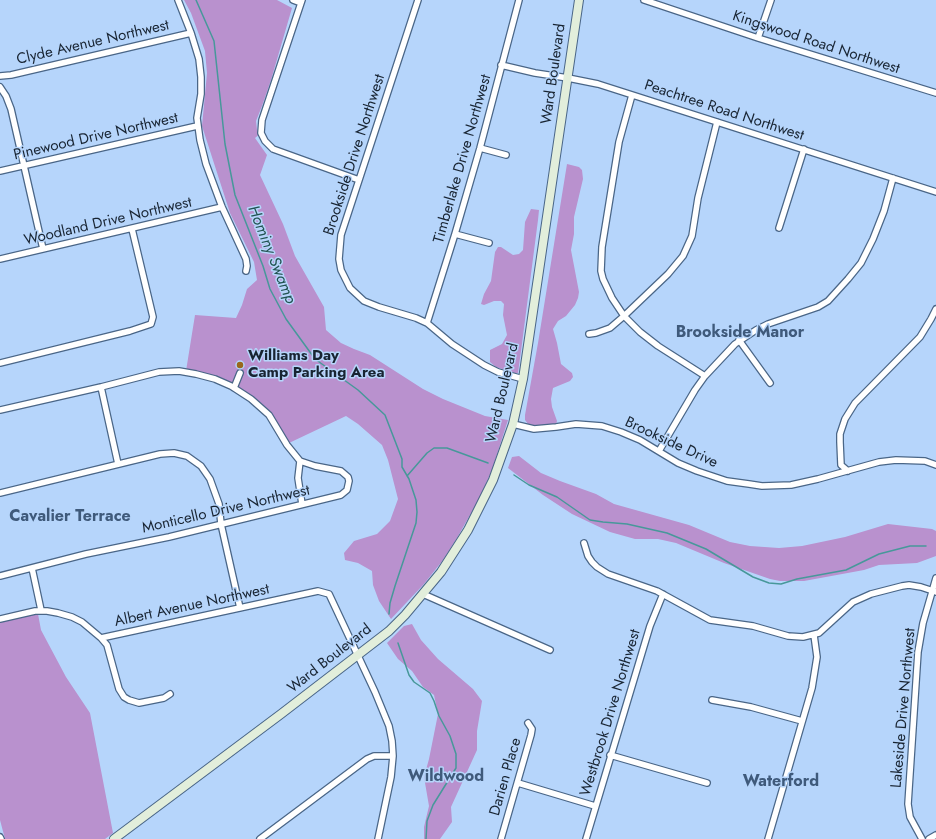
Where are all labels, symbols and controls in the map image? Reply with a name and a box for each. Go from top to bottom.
street label: Kingswood Road Northwest [730,7,902,79]
street label: Clyde Avenue Northwest [15,17,171,69]
street label: Ward Boulevard [538,22,570,126]
street label: Brookside Drive Northwest [320,72,390,238]
street label: Timberlake Drive Northwest [430,73,496,245]
street label: Peachtree Road Northwest [642,77,806,145]
street label: Pinewood Drive Northwest [12,109,180,165]
street label: Woodland Drive Northwest [22,194,194,250]
water label: Hominy Swamp [243,203,299,307]
district label: Brookside Manor [676,323,804,343]
street label: Ward Boulevard [483,341,523,445]
place label: Williams Day Camp Parking Area [248,347,385,382]
marker: Williams Day Camp Parking Area [235,360,245,370]
street label: Brookside Drive [622,414,720,472]
street label: Monticello Drive Northwest [140,482,312,538]
district label: Cavalier Terrace [9,507,131,527]
street label: Albert Avenue Northwest [113,581,271,631]
street label: Ward Boulevard [284,621,376,697]
street label: Westbrook Drive Northwest [577,627,645,799]
street label: Lakeside Drive Northwest [888,627,920,789]
street label: Darien Place [486,736,526,818]
district label: Wildwood [408,767,484,787]
district label: Waterford [743,772,819,792]

